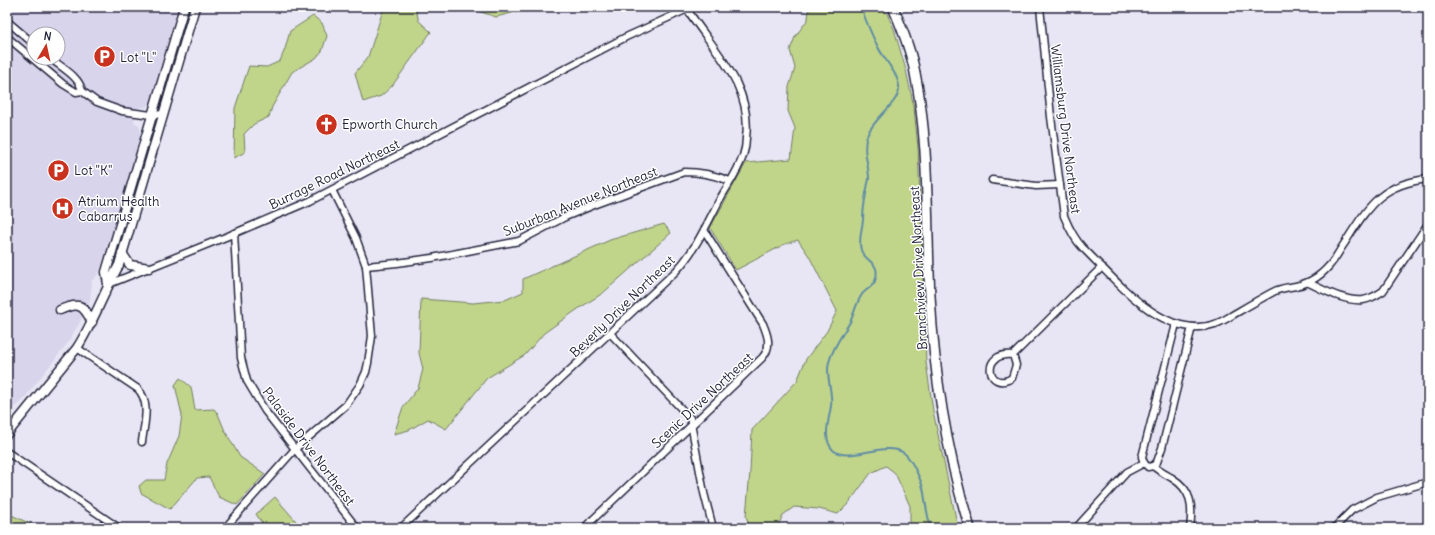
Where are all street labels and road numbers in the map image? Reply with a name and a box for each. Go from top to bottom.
street label: Williamsburg Drive Northeast [1047,43,1084,215]
street label: Burrage Road Northeast [266,135,403,213]
street label: Suburban Avenue Northeast [501,162,660,240]
street label: Branchview Drive Northeast [906,185,931,350]
street label: Beverly Drive Northeast [566,251,679,361]
street label: Scenic Drive Northeast [648,348,757,452]
street label: Palaside Drive Northeast [259,384,359,509]

